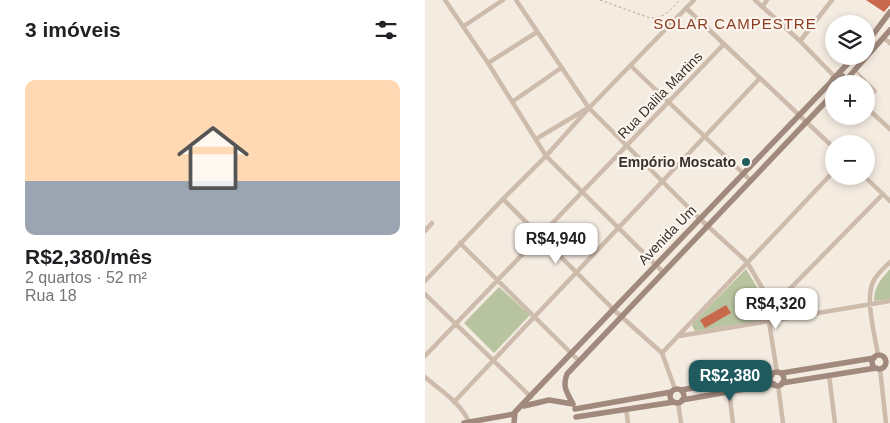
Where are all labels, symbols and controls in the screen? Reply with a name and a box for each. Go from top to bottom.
district label: SOLAR CAMPESTRE [653,15,817,32]
map controls [825,15,875,185]
button: layers [825,15,875,65]
icon: filters [372,16,400,44]
text: 3 imóveis [25,18,121,41]
street label: Rua Dalila Martins [615,48,705,142]
button: + [825,75,875,125]
icon: home [168,113,258,203]
button: − [825,135,875,185]
place label: Empório Moscato [619,154,736,170]
marker: Empório Moscato [740,156,752,168]
street label: Avenida Um [635,202,699,268]
pin: R$4,940 [510,222,602,265]
text: R$4,940 [526,230,586,247]
text: R$2,380/mês [25,245,152,268]
text: 2 quartos · 52 m² [25,269,147,286]
text: Rua 18 [25,287,77,304]
pin: R$4,320 [730,288,822,330]
text: R$4,320 [746,295,806,312]
pin: R$2,380 [684,360,776,402]
text: R$2,380 [700,367,760,384]

